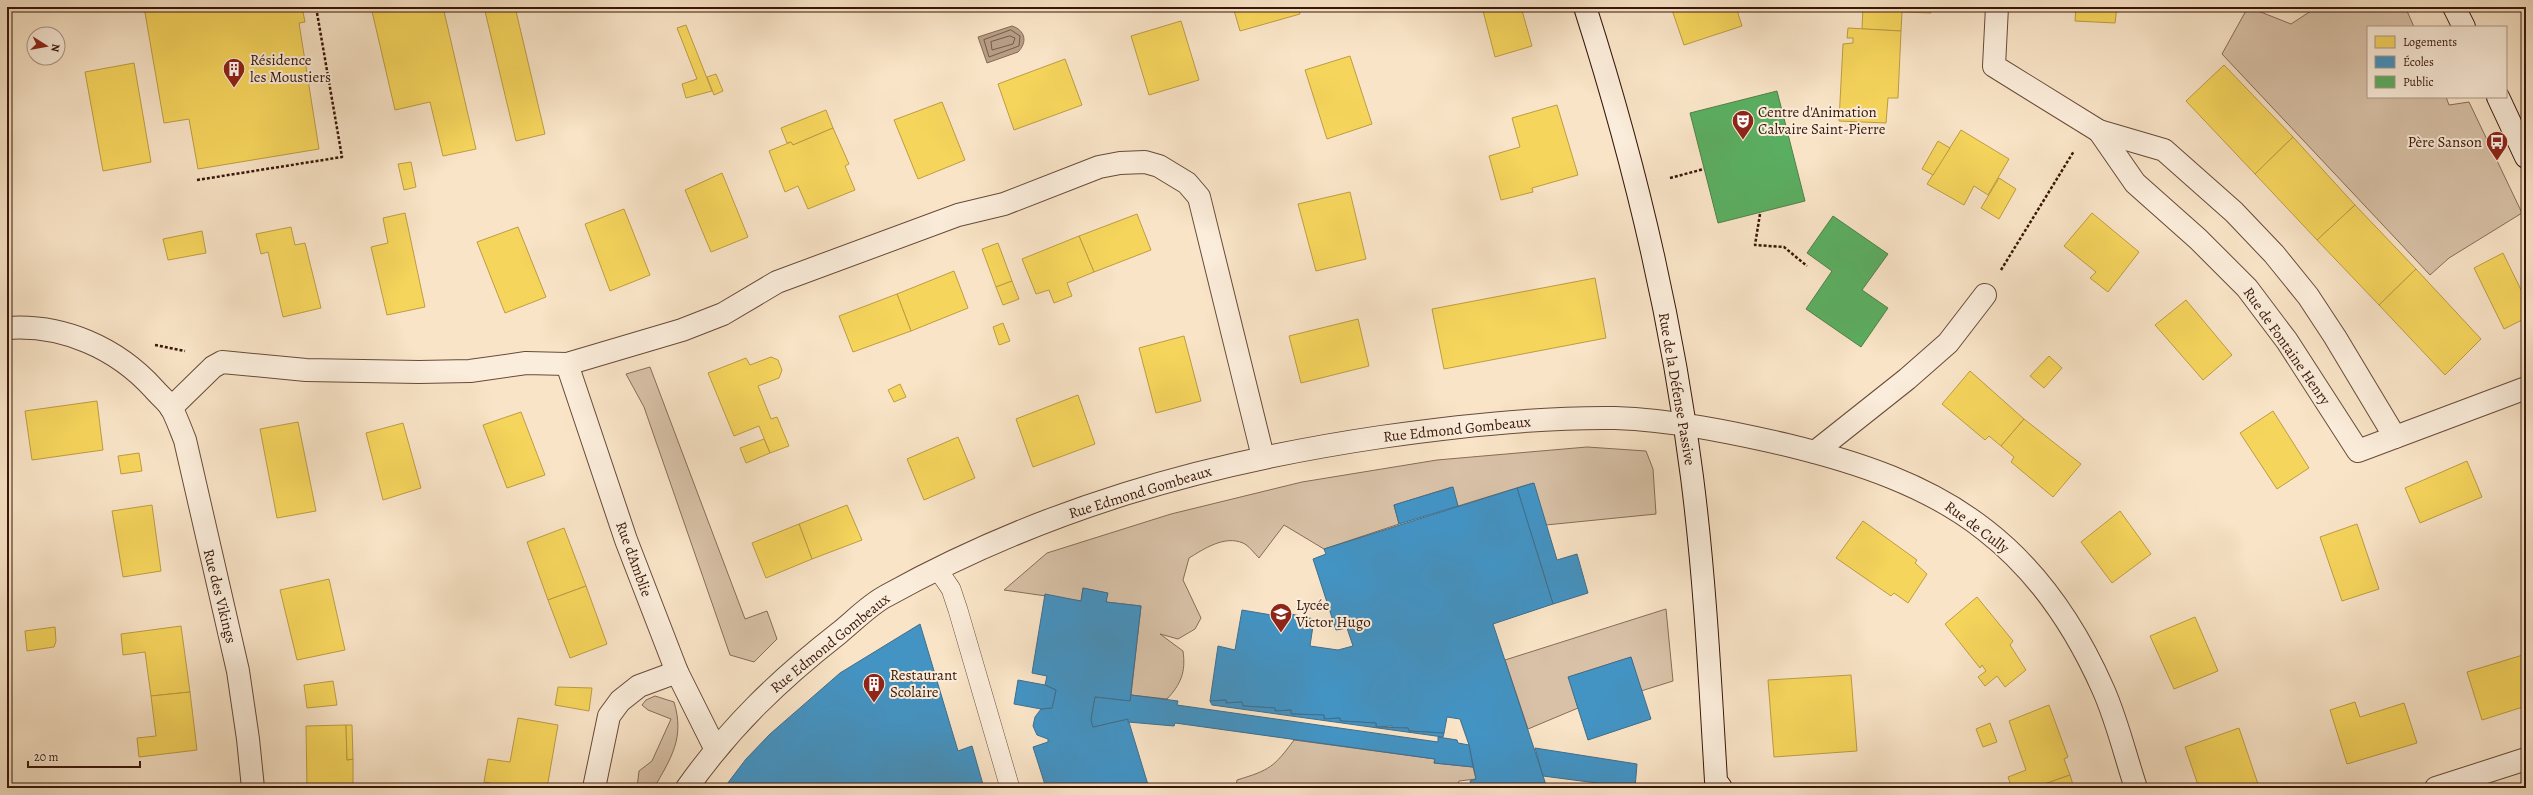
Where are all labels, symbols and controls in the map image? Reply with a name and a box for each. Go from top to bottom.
north arrow [26,26,66,66]
legend [2367,26,2507,98]
text: Logements [2403,34,2457,50]
text: N [47,42,63,53]
place label: Résidence les Moustiers [250,50,331,87]
text: Écoles [2403,54,2434,70]
building icon: Résidence les Moustiers [221,56,247,89]
text: Public [2403,74,2434,90]
place label: Centre d'Animation Calvaire Saint-Pierre [1758,102,1886,139]
theatre icon: Centre d'Animation Calvaire Saint-Pierre [1730,108,1756,141]
bus stop icon: Père Sanson [2484,129,2510,162]
place label: Père Sanson [2408,132,2482,152]
street label: Rue de Fontaine Henry [2239,283,2335,409]
street label: Rue de la Défense Passive [1654,311,1700,467]
street label: Rue Edmond Gombeaux [1382,411,1532,447]
street label: Rue Edmond Gombeaux [1066,461,1214,523]
street label: Rue de Cully [1941,496,2014,558]
street label: Rue d'Amblie [611,519,657,600]
street label: Rue des Vikings [199,547,241,645]
street label: Rue Edmond Gombeaux [766,589,894,697]
place label: Lycée Victor Hugo [1295,595,1371,632]
school or university icon: Lycée Victor Hugo [1268,601,1294,634]
place label: Restaurant Scolaire [890,665,957,702]
building icon: Restaurant Scolaire [861,671,887,704]
scale bar [28,743,140,769]
text: 20 m [34,749,58,765]

